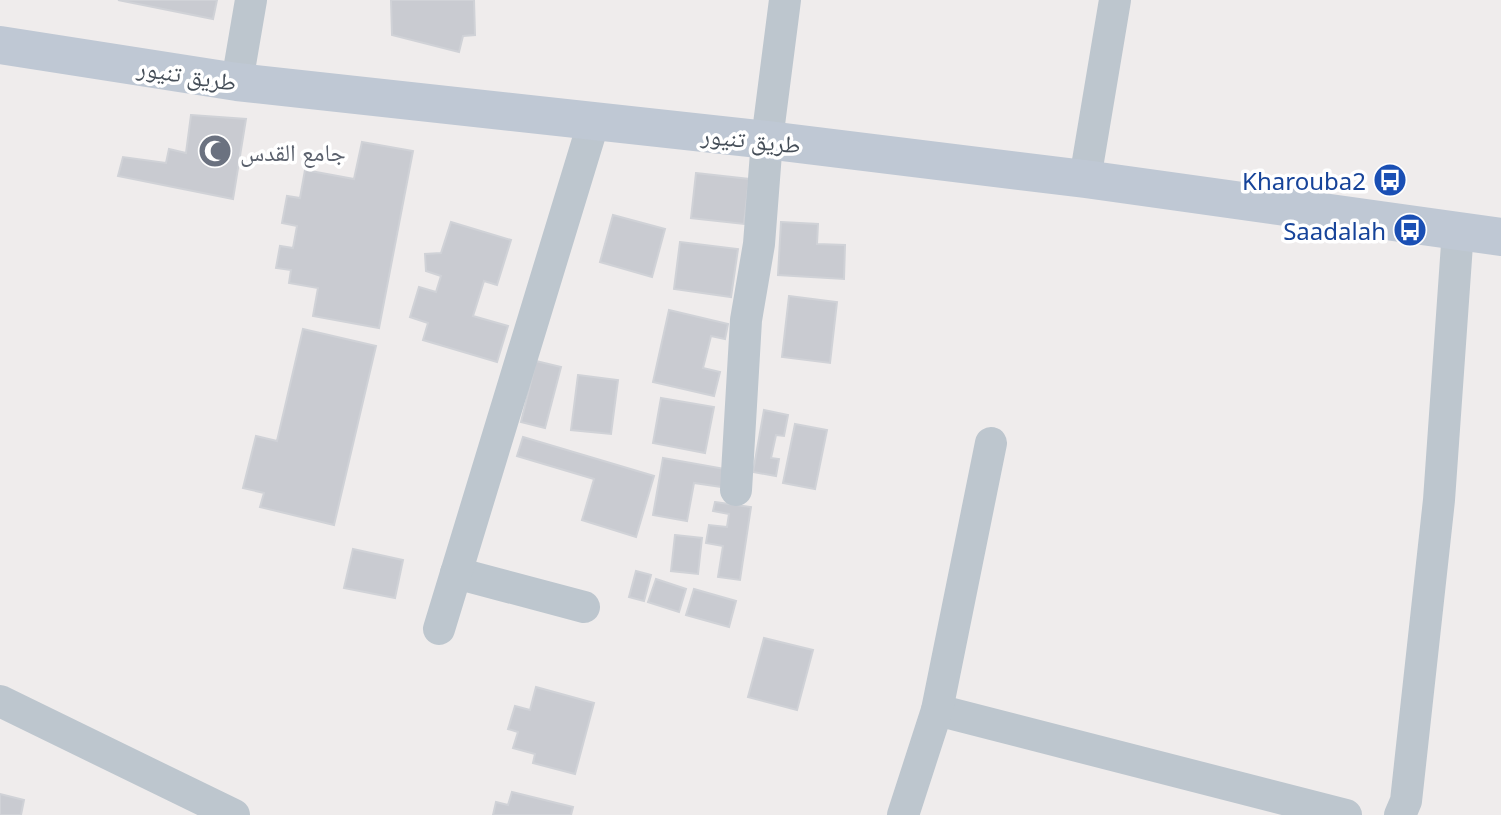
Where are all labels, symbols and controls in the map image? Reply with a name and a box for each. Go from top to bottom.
street label: طريق تنيور [134,50,239,98]
street label: طريق تنيور [699,117,802,161]
mosque icon: جامع القدس [196,132,234,170]
place label: جامع القدس [240,135,346,168]
bus stop icon: Kharouba2 [1371,161,1409,199]
place label: Kharouba2 [1242,164,1366,197]
bus stop icon: Saadalah [1391,211,1429,249]
place label: Saadalah [1283,214,1386,247]

